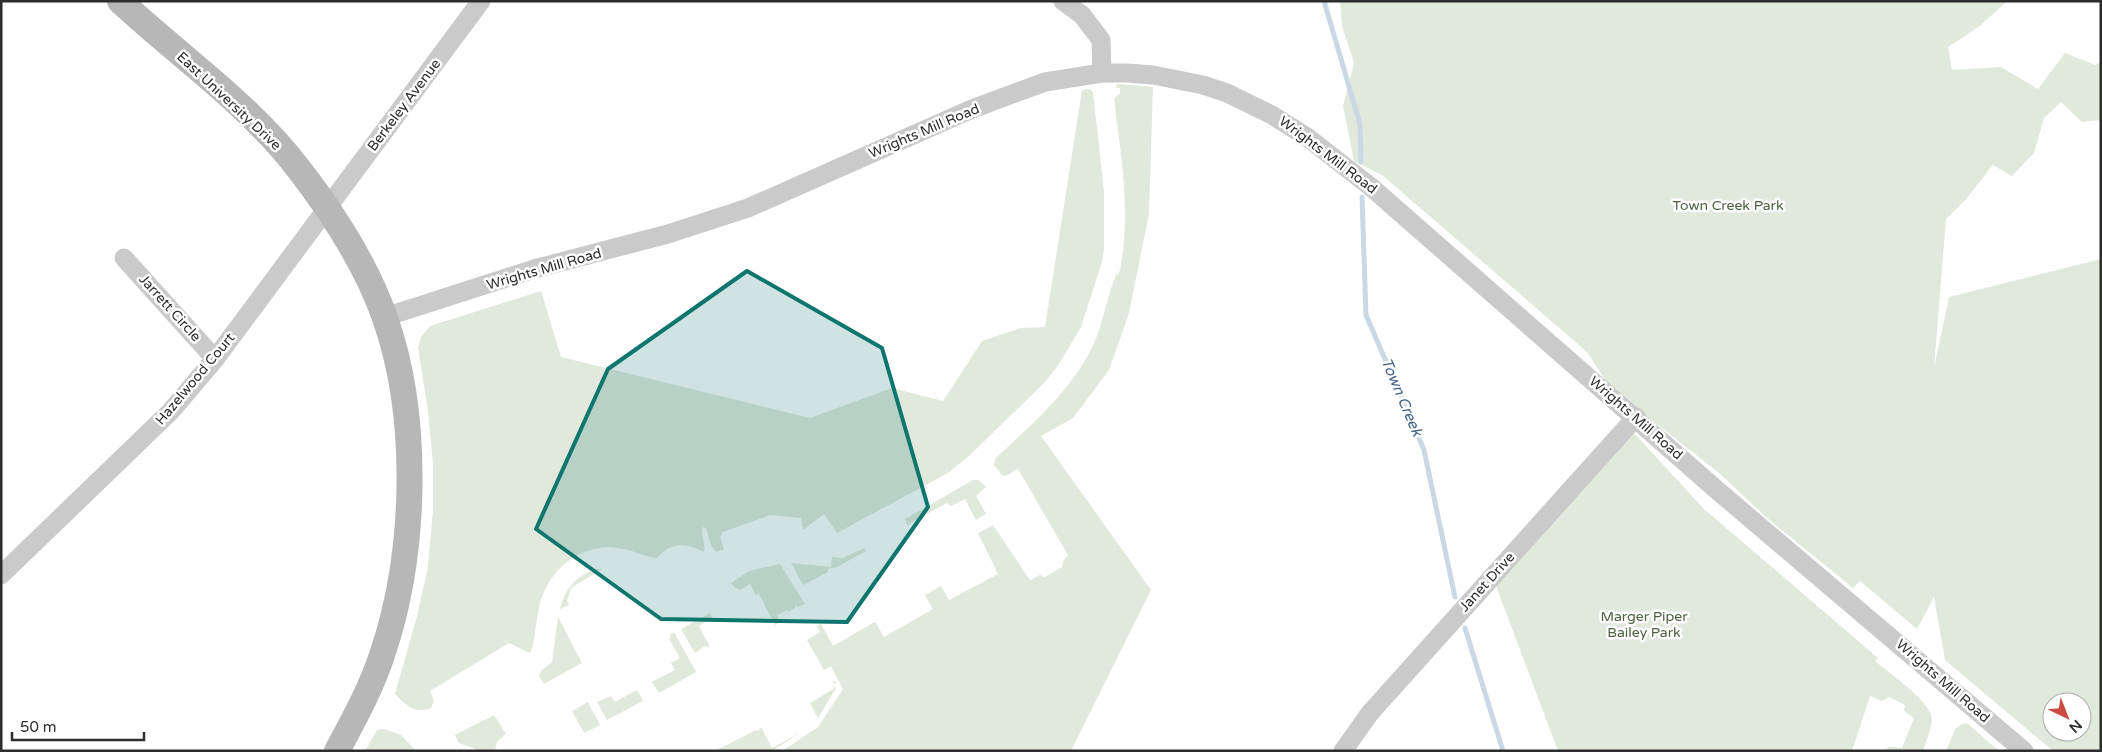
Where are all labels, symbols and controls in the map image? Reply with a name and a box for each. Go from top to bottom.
street label: East University Drive [173,48,285,154]
street label: Berkeley Avenue [364,56,444,154]
street label: Wrights Mill Road [866,100,982,162]
street label: Wrights Mill Road [1276,113,1380,197]
park label: Town Creek Park [1672,197,1784,214]
street label: Wrights Mill Road [485,244,603,294]
street label: Jarrett Circle [135,271,205,345]
street label: Hazelwood Court [152,329,239,428]
water label: Town Creek [1377,355,1427,440]
street label: Wrights Mill Road [1586,373,1686,463]
street label: Janet Drive [1456,549,1518,615]
park label: Marger Piper Bailey Park [1600,608,1688,641]
street label: Wrights Mill Road [1893,636,1993,726]
north arrow [2042,692,2092,742]
scale bar [12,710,145,742]
text: N [2066,716,2085,736]
text: 50 m [20,718,57,736]

